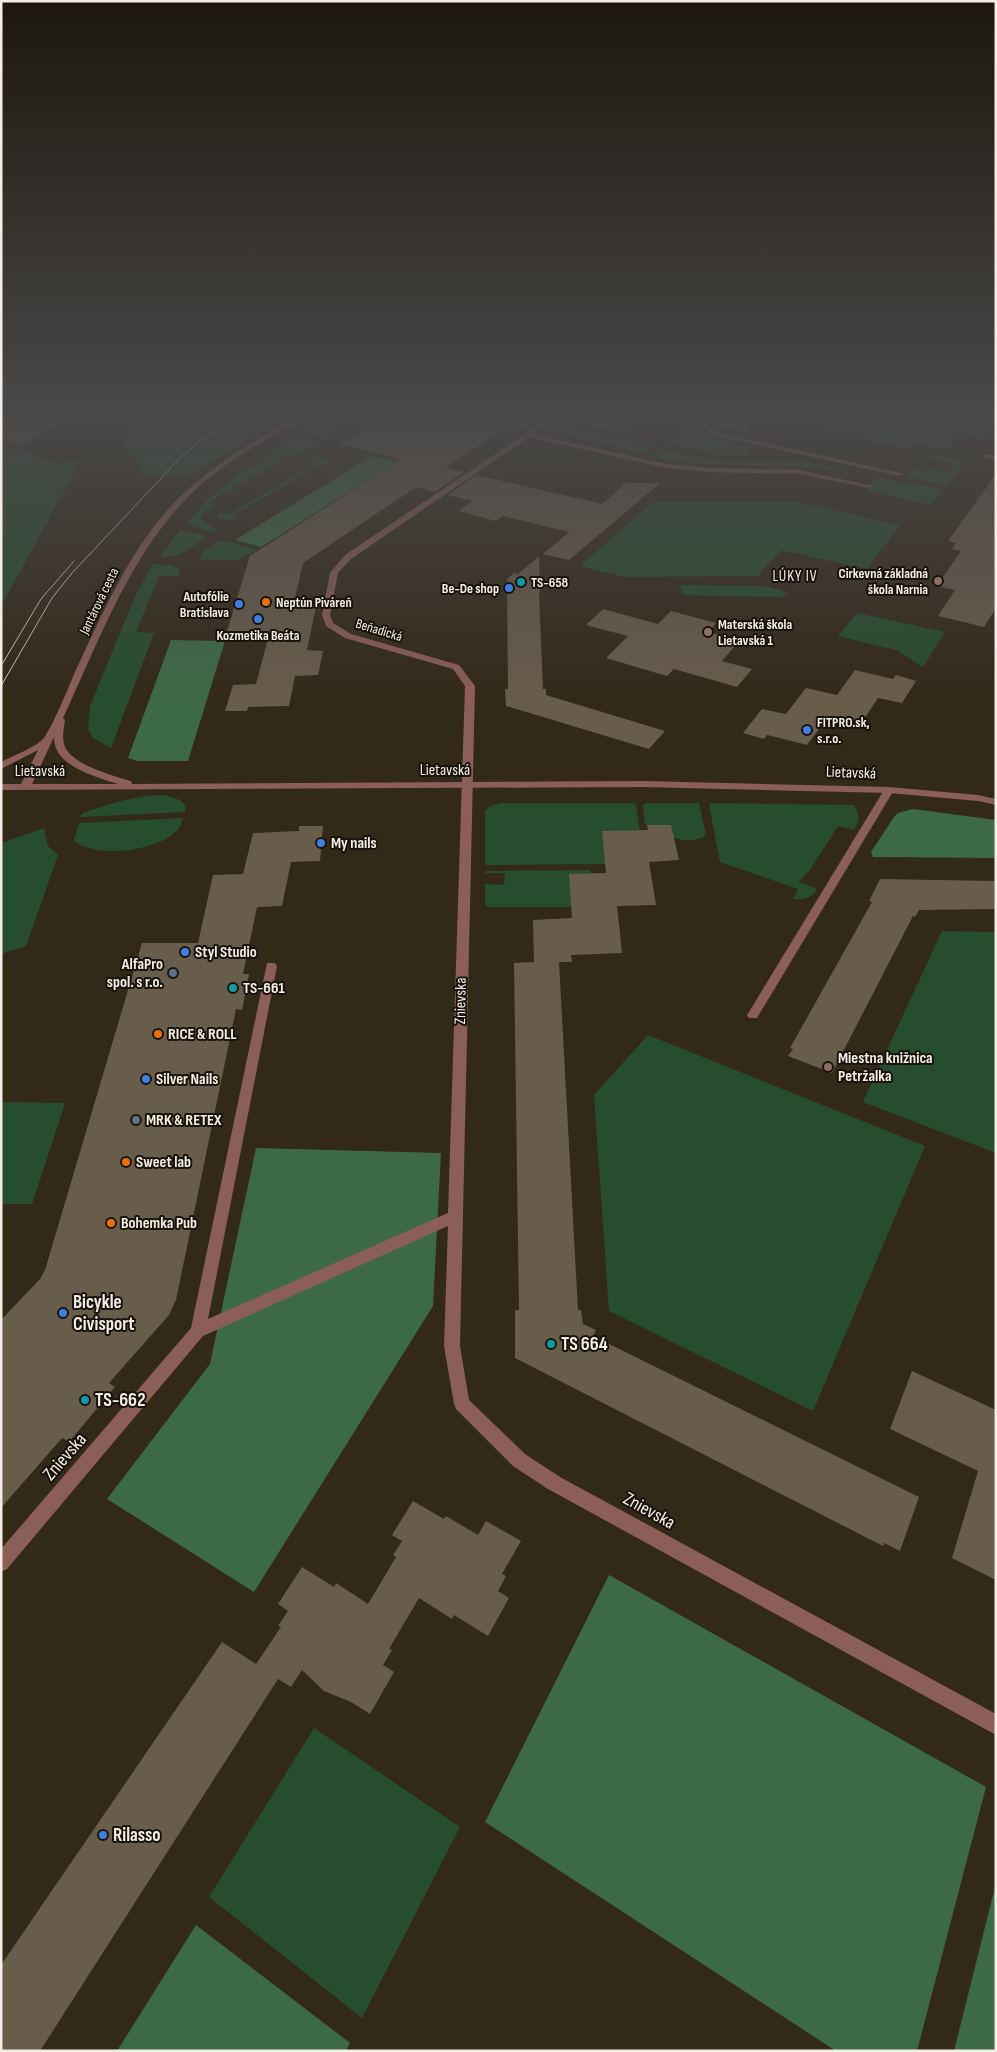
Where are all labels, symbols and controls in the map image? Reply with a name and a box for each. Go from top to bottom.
street label: Jantárová cesta [75,565,122,638]
place label: Cirkevná základná škola Narnia [838,565,928,598]
district label: LÚKY IV [773,567,818,586]
place label: TS-658 [531,574,569,591]
marker: Cirkevná základná škola Narnia [932,575,944,587]
marker: TS-658 [515,576,527,588]
place label: Be-De shop [442,580,499,597]
marker: Be-De shop [503,582,515,594]
place label: Autofólie Bratislava [180,588,229,621]
place label: Neptún Piváreň [276,594,352,611]
marker: Neptún Piváreň [260,596,272,608]
marker: Autofólie Bratislava [233,598,245,610]
marker: Kozmetika Beáta [252,613,264,625]
street label: Beňadická [354,615,404,645]
place label: Materská škola Lietavská 1 [718,616,792,649]
marker: Materská škola Lietavská 1 [702,626,714,638]
place label: Kozmetika Beáta [216,627,300,644]
place label: FITPRO.sk, s.r.o. [817,714,870,747]
marker: FITPRO.sk, s.r.o. [801,724,813,736]
street label: Lietavská [420,761,470,780]
street label: Lietavská [15,762,65,781]
street label: Lietavská [826,763,876,783]
place label: My nails [331,834,377,853]
marker: My nails [315,837,327,849]
place label: Styl Studio [195,943,257,962]
marker: Styl Studio [179,946,191,958]
place label: AlfaPro spol. s r.o. [107,955,163,992]
marker: AlfaPro spol. s r.o. [167,967,179,979]
street label: Znievska [451,977,471,1025]
place label: TS-661 [243,979,285,998]
marker: TS-661 [227,982,239,994]
place label: RICE & ROLL [168,1025,237,1044]
marker: RICE & ROLL [152,1028,164,1040]
place label: Miestna knižnica Petržalka [838,1049,933,1086]
marker: Miestna knižnica Petržalka [822,1061,834,1073]
place label: Silver Nails [156,1070,218,1089]
marker: Silver Nails [140,1073,152,1085]
place label: MRK & RETEX [146,1111,222,1130]
marker: MRK & RETEX [130,1114,142,1126]
place label: Sweet lab [136,1153,191,1172]
marker: Sweet lab [120,1156,132,1168]
place label: Bohemka Pub [121,1214,197,1233]
marker: Bohemka Pub [105,1217,117,1229]
place label: Bicykle Civisport [73,1291,135,1336]
marker: Bicykle Civisport [57,1307,69,1319]
place label: TS 664 [561,1333,608,1356]
marker: TS 664 [545,1338,557,1350]
place label: TS-662 [95,1389,146,1412]
marker: TS-662 [79,1394,91,1406]
street label: Znievska [38,1428,92,1486]
street label: Znievska [619,1487,679,1535]
place label: Rilasso [113,1824,161,1847]
marker: Rilasso [97,1829,109,1841]

